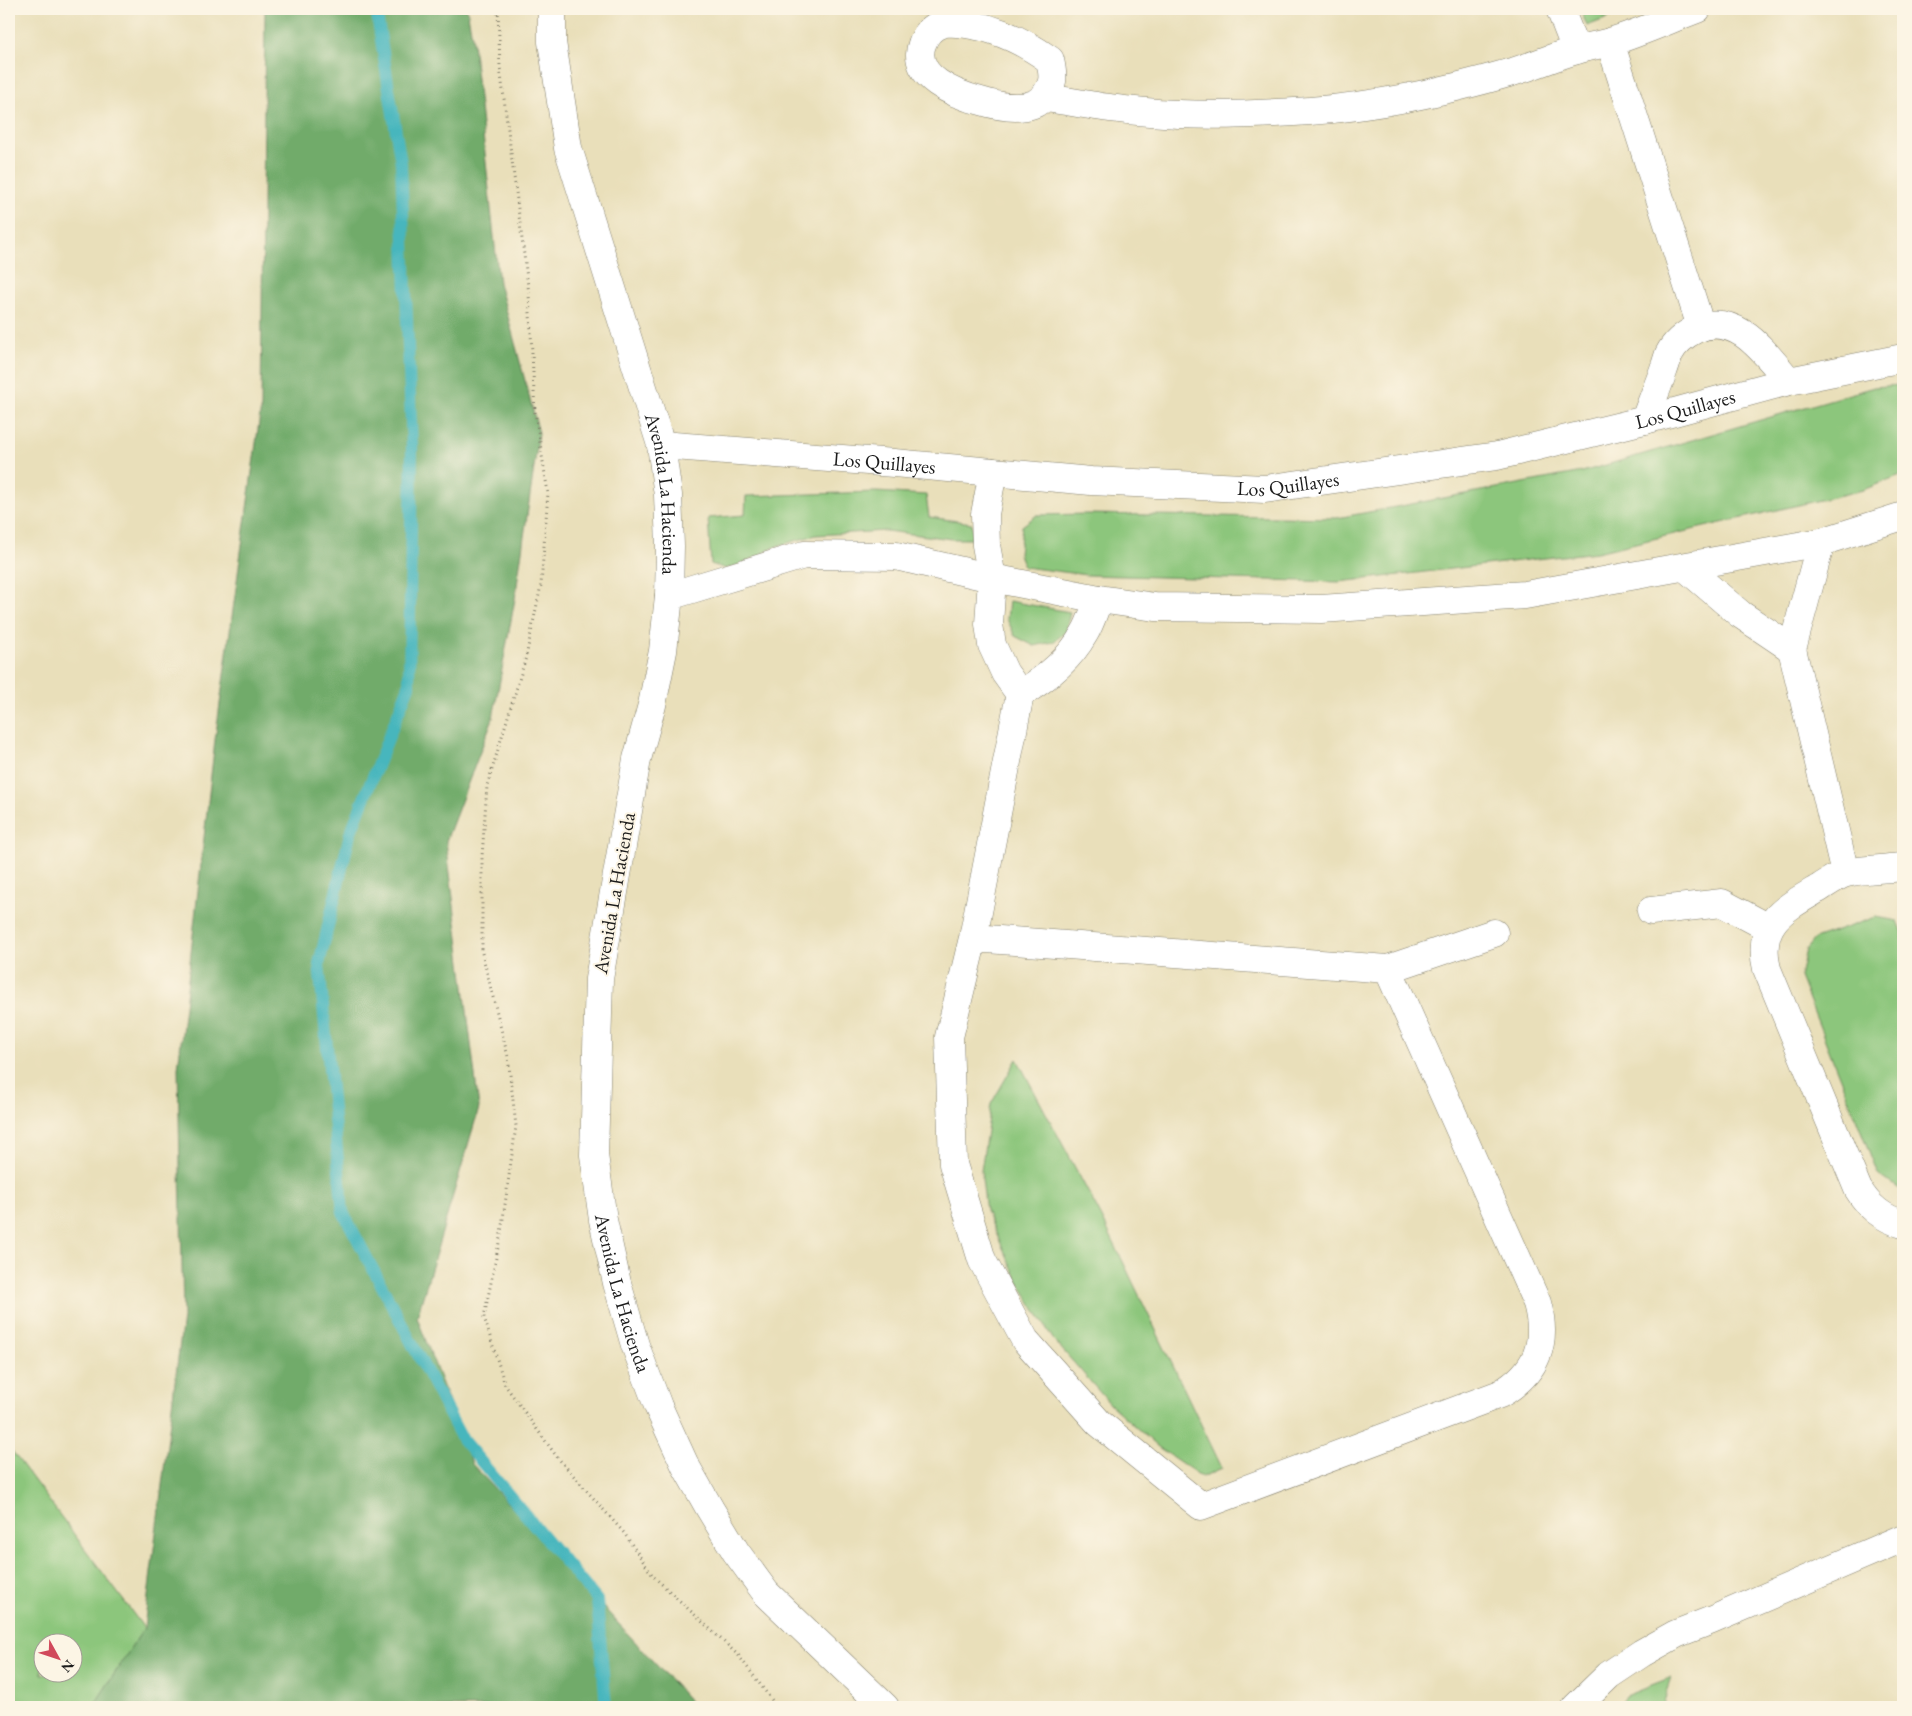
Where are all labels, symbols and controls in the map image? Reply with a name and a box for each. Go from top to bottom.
street label: Los Quillayes [1632,383,1738,435]
street label: Avenida La Hacienda [638,409,683,575]
street label: Los Quillayes [832,445,937,480]
street label: Los Quillayes [1236,466,1341,502]
street label: Avenida La Hacienda [587,810,641,977]
street label: Avenida La Hacienda [589,1210,657,1376]
north arrow [32,1634,82,1684]
text: N [57,1656,78,1677]

